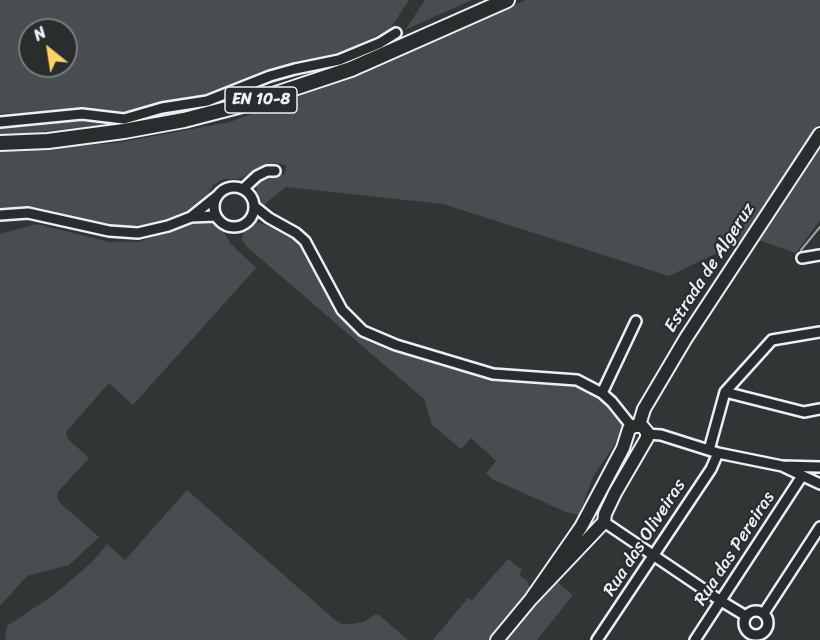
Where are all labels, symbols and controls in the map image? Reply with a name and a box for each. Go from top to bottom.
north arrow [18,18,78,78]
text: N [28,18,52,49]
road number: EN 10-8 [225,87,297,113]
street label: Estrada de Algeruz [660,199,760,337]
street label: Rua das Oliveiras [599,476,691,600]
street label: Rua das Pereiras [690,488,780,610]

